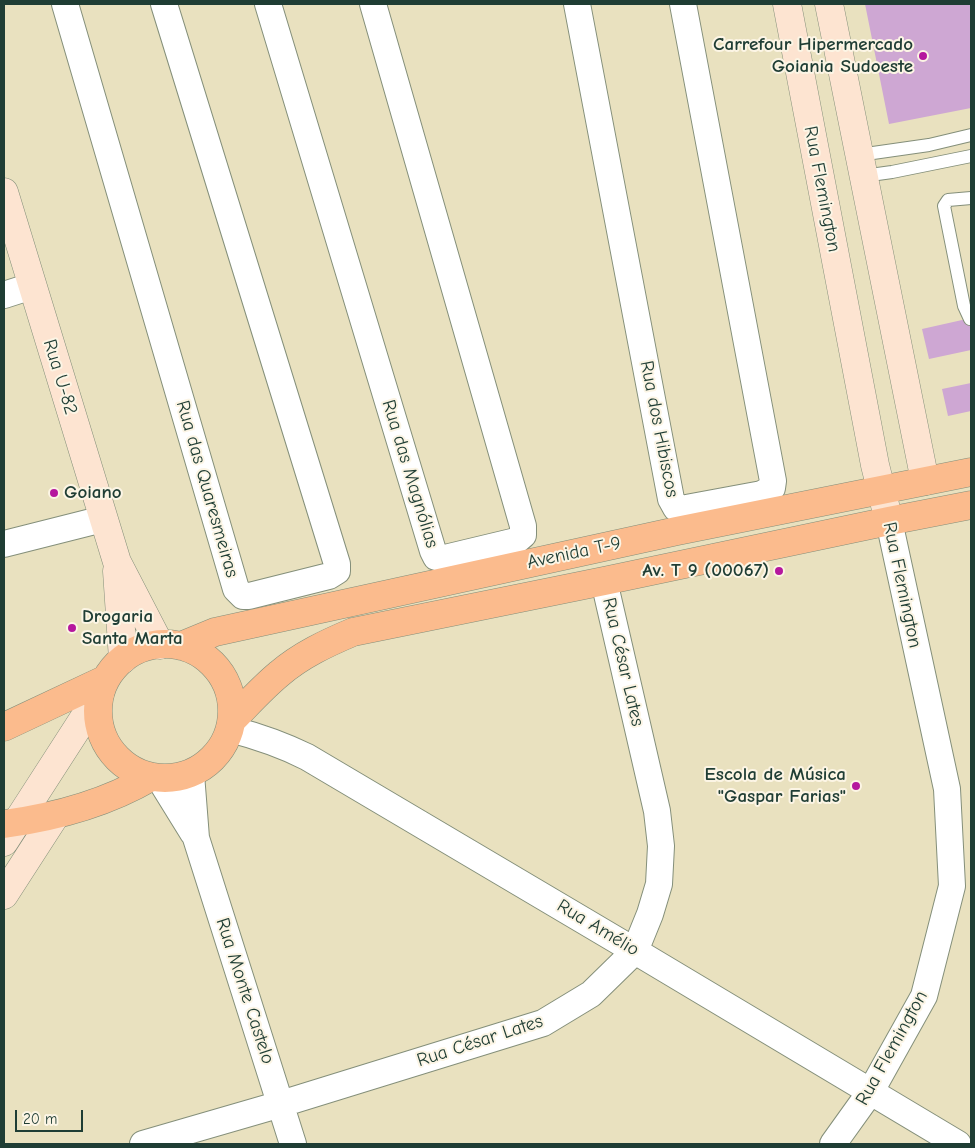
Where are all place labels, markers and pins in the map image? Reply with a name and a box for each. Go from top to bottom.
place label: Carrefour Hipermercado Goiania Sudoeste [713,34,913,78]
marker: Carrefour Hipermercado Goiania Sudoeste [917,50,929,62]
place label: Goiano [64,482,122,504]
marker: Goiano [48,487,60,499]
place label: Av. T 9 (00067) [642,560,769,582]
marker: Av. T 9 (00067) [773,565,785,577]
place label: Drogaria Santa Marta [82,606,183,650]
marker: Drogaria Santa Marta [66,622,78,634]
place label: Escola de Música "Gaspar Farias" [705,764,846,808]
marker: Escola de Música "Gaspar Farias" [850,780,862,792]

